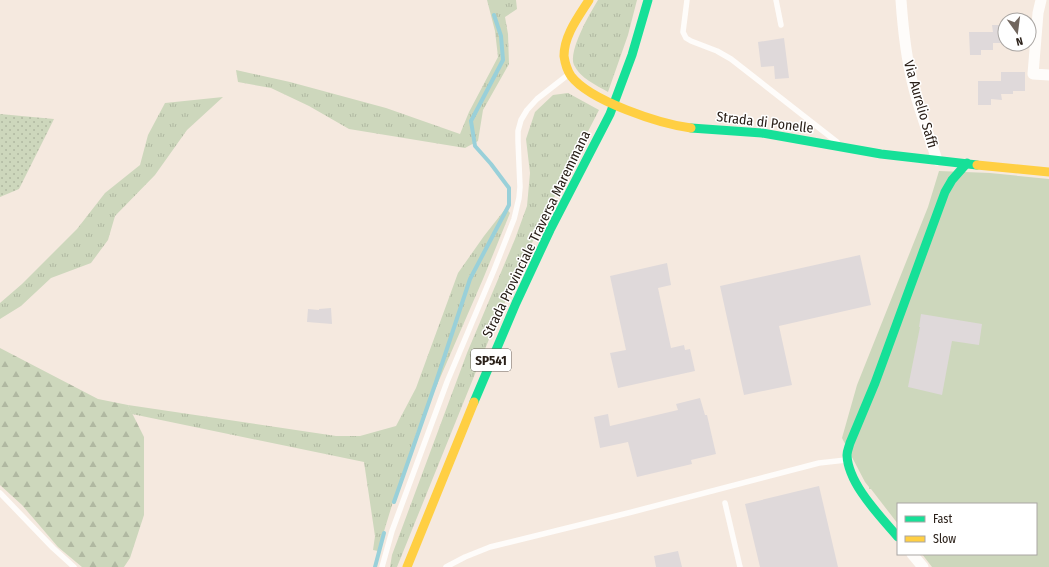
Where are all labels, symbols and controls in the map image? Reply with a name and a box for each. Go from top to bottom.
north arrow [997,12,1037,52]
text: N [1015,34,1024,48]
street label: Via Aurelio Saffi [900,58,941,150]
street label: Strada di Ponelle [715,108,814,137]
street label: Strada Provinciale Traversa Maremmana [479,128,594,341]
road number: SP541 [471,349,511,371]
legend [897,503,1037,555]
text: Fast [933,512,952,526]
text: Slow [933,532,956,546]

